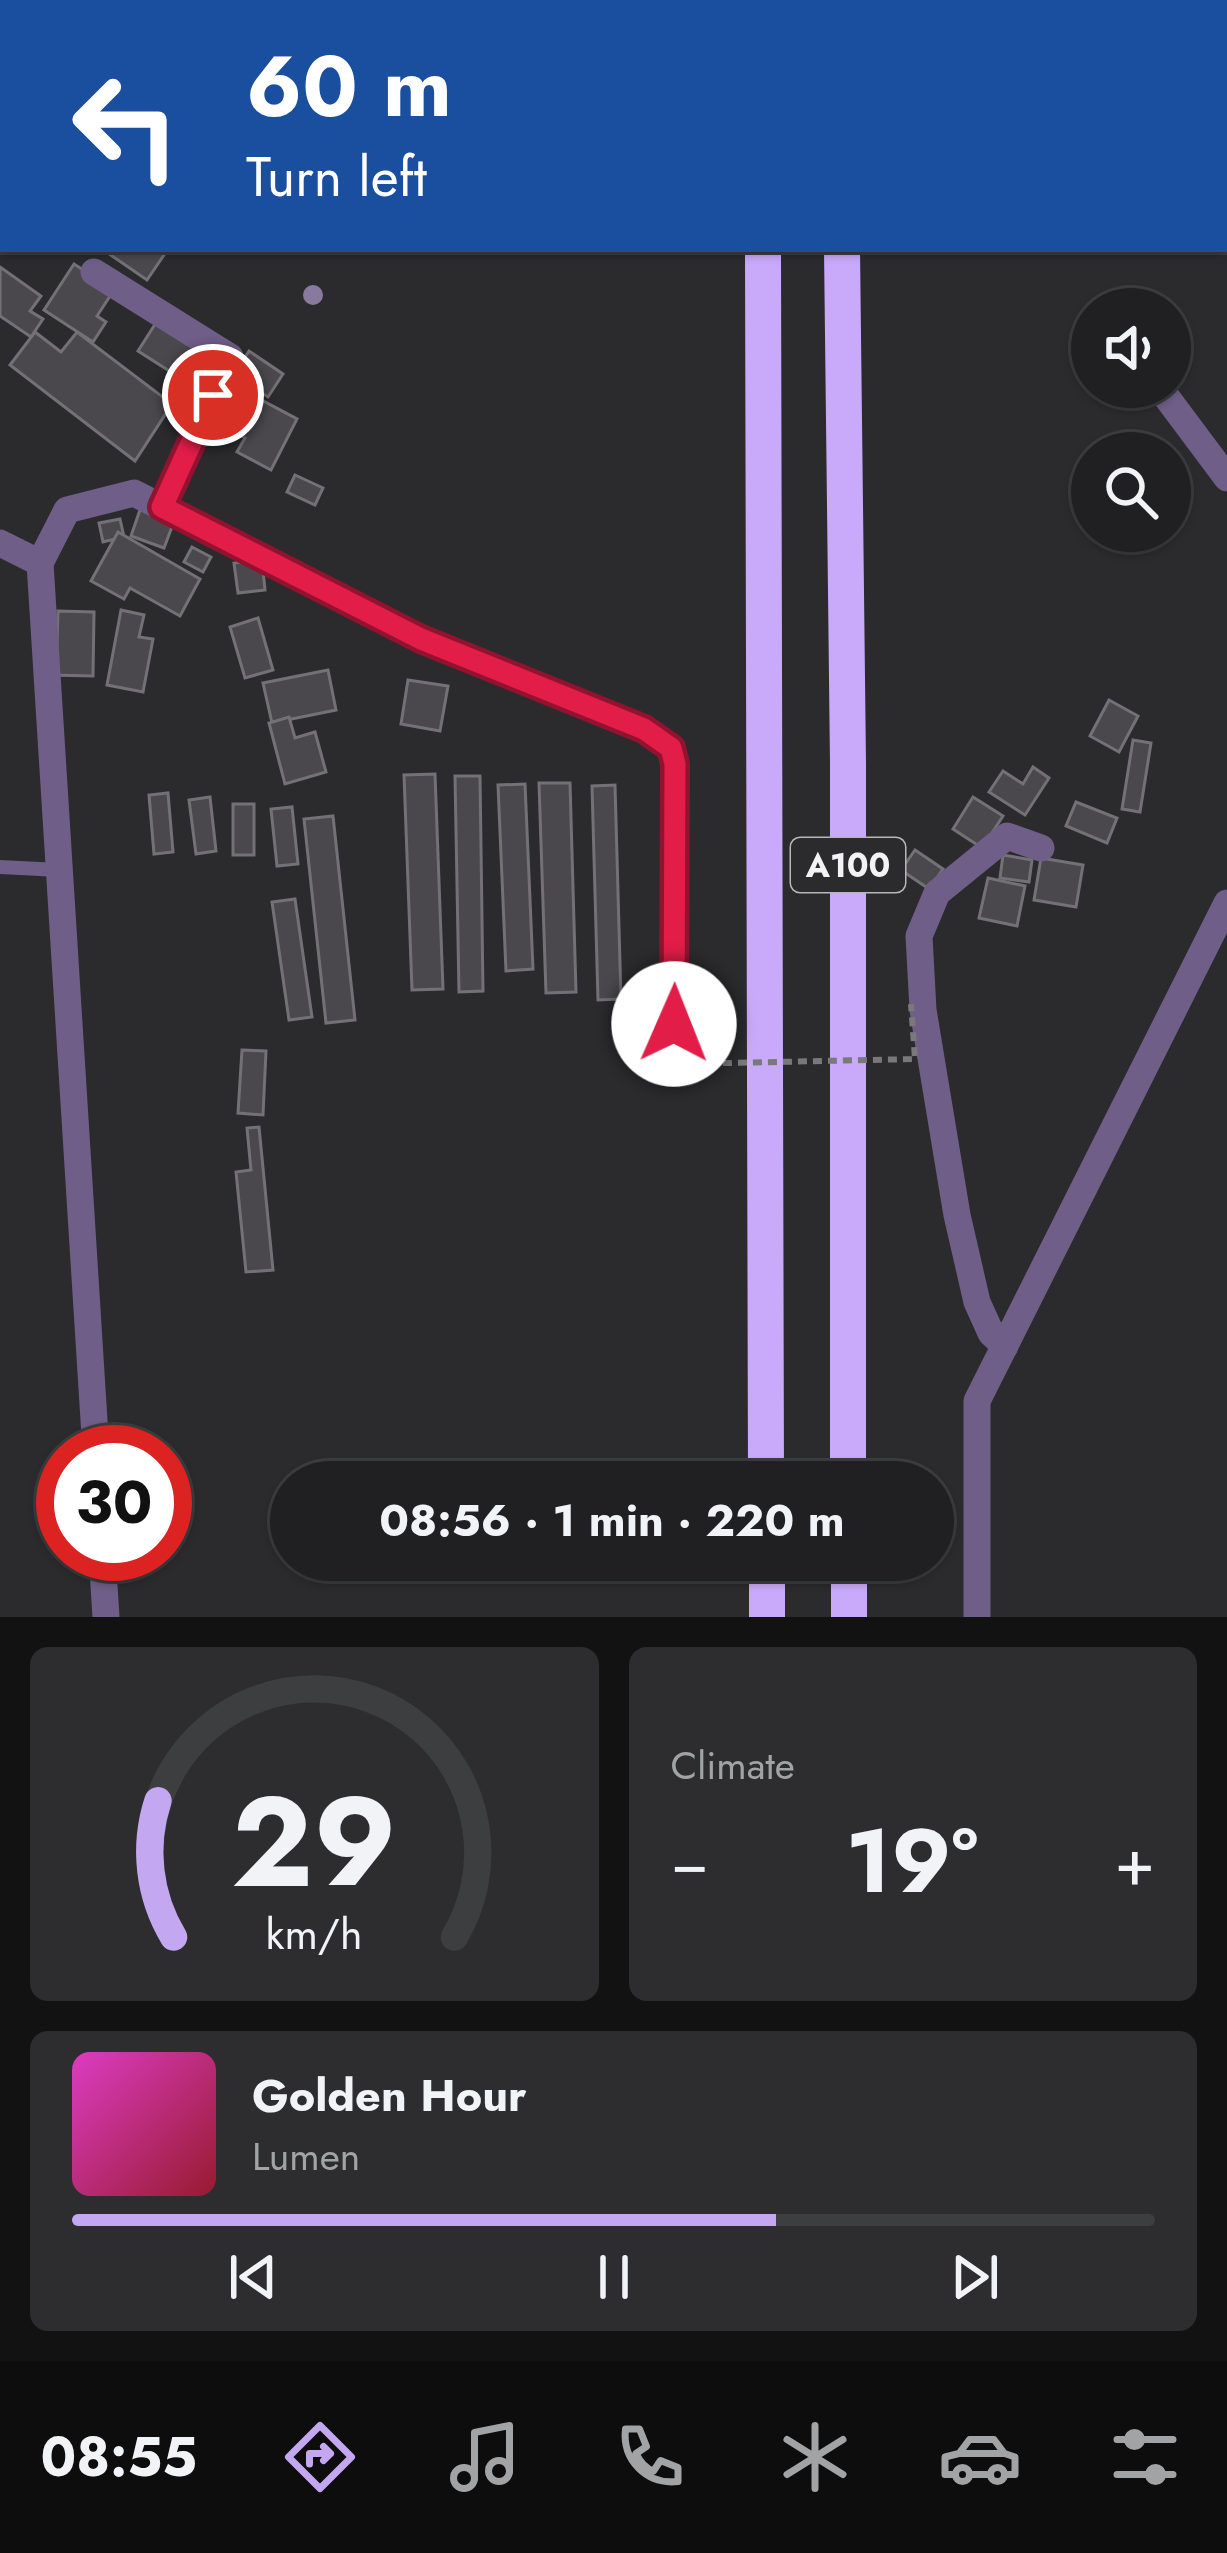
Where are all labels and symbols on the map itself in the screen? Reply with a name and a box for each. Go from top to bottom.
pin [162,344,264,446]
road number: A100 [791,838,905,892]
position arrow [611,961,737,1087]
speed limit sign: 30 [36,1425,192,1581]

